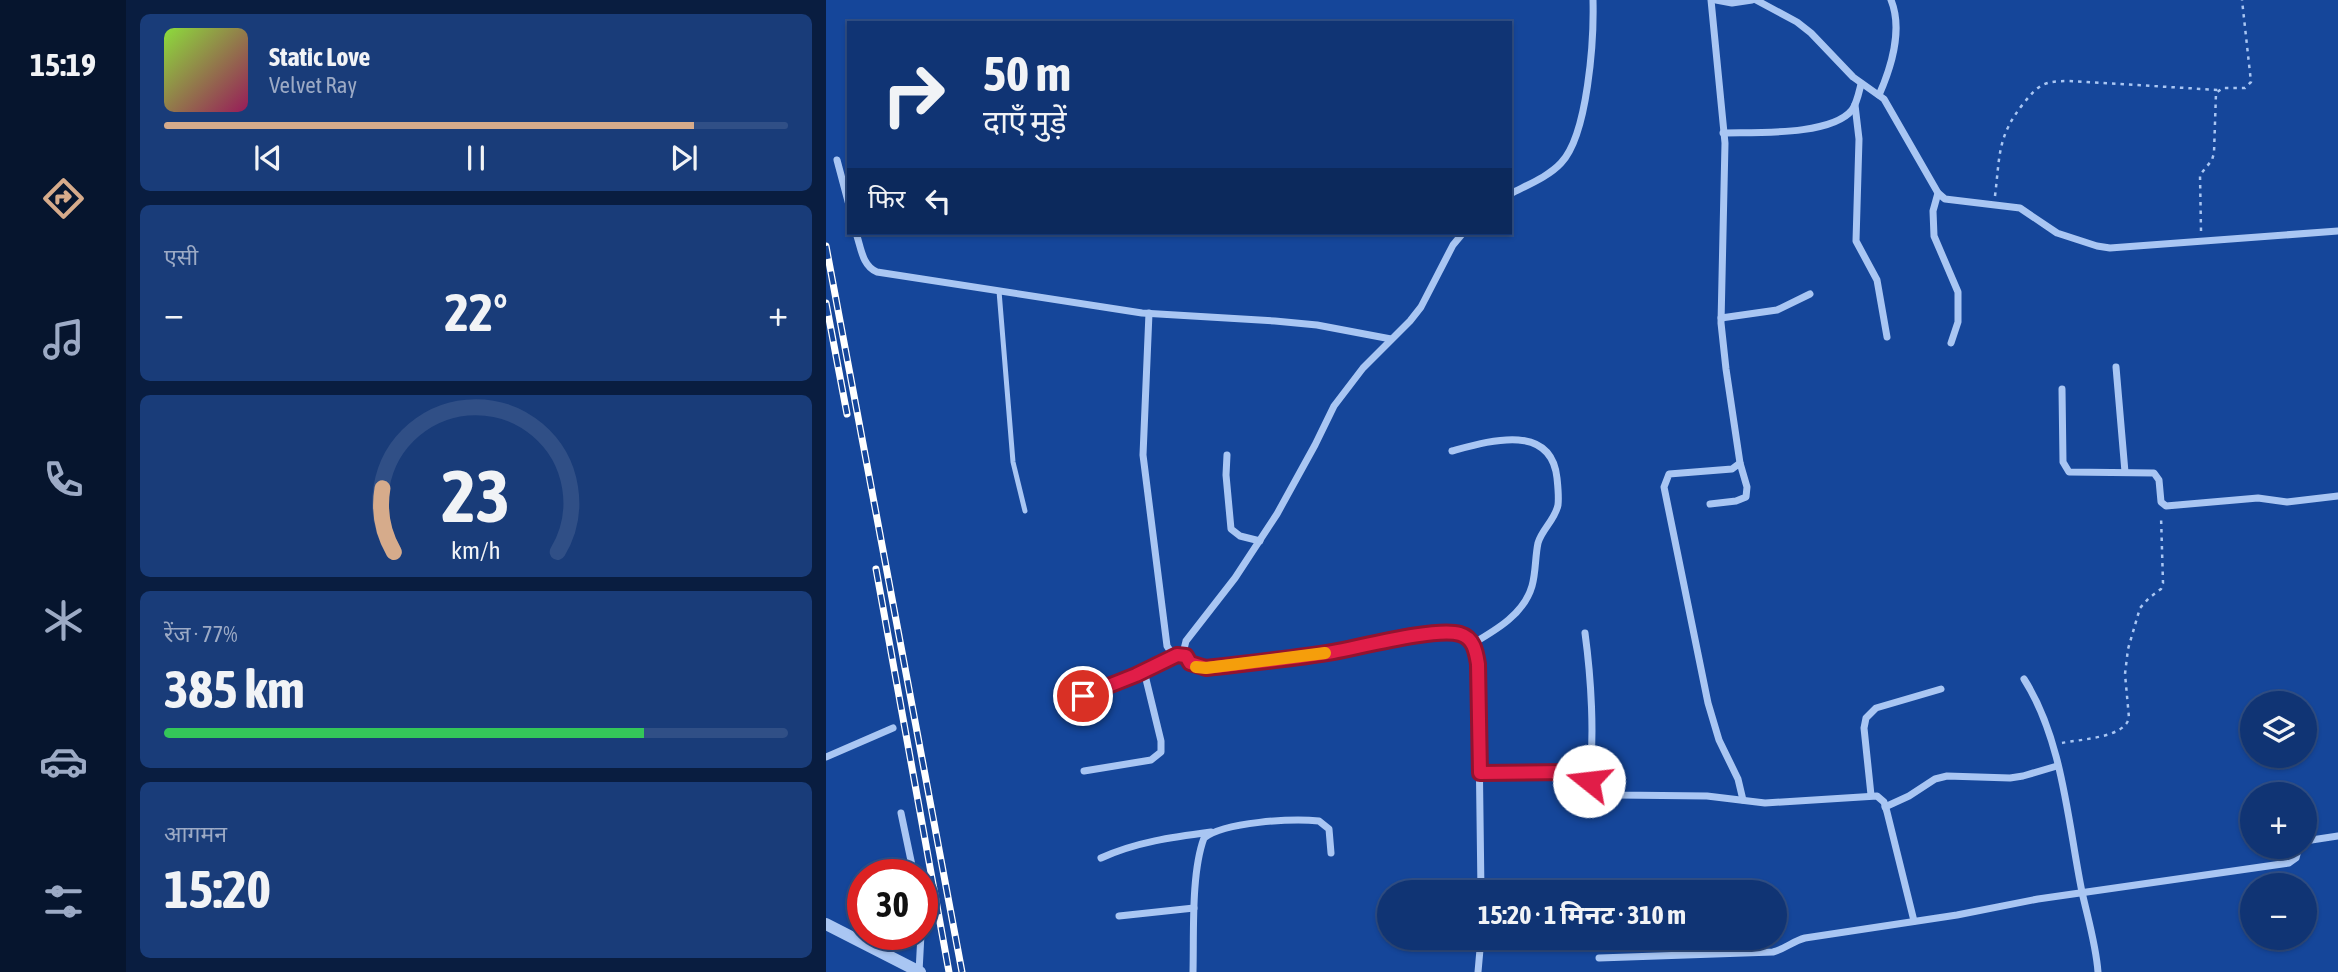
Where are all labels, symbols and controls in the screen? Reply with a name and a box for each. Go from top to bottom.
text: Static Love [269,42,370,72]
text: 50 m [983,45,1071,101]
text: 15:19 [30,46,96,83]
icon: right [868,49,959,140]
text: Velvet Ray [269,72,357,98]
text: दाएँ मुड़ें [983,103,1067,140]
icon: previous [249,139,287,177]
icon: pause [457,139,495,177]
icon: next [665,139,703,177]
icon: directions [39,174,88,223]
icon: left [919,182,957,220]
text: फिर [868,184,905,214]
text: एसी [164,244,198,270]
text: 22° [444,282,508,342]
text: − [164,291,184,334]
text: + [768,291,788,334]
icon: music [39,315,88,364]
text: 23 [442,454,510,537]
icon: phone [39,455,88,504]
text: km/h [451,536,501,564]
icon: climate [39,596,88,645]
text: रेंज · 77% [164,621,238,647]
text: 385 km [164,659,305,719]
pin [1053,666,1113,726]
icon: arrive [1064,677,1102,715]
map controls [2240,691,2317,950]
button: layers [2240,691,2317,768]
icon: car [39,737,88,786]
position arrow [1552,744,1626,818]
button: + [2240,782,2317,859]
text: आगमन [164,821,227,847]
text: 15:20 [164,859,271,919]
speed limit sign: 30 [847,859,938,950]
button: − [2240,873,2317,950]
icon: filters [39,877,88,926]
text: 15:20 · 1 मिनट · 310 m [1478,900,1686,930]

